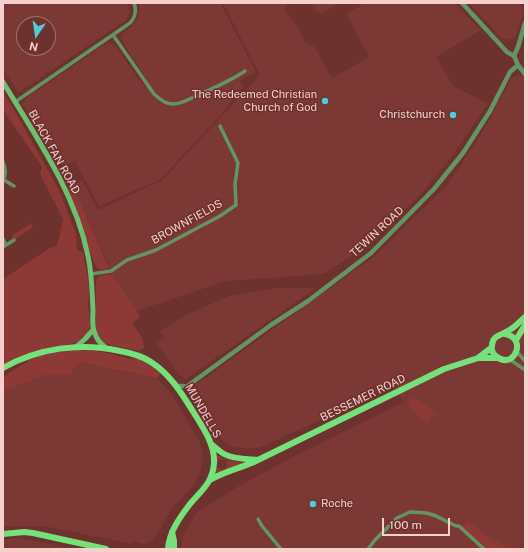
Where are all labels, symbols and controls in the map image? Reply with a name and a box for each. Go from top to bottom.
north arrow [16,16,56,56]
text: N [28,40,39,54]
place label: The Redeemed Christian Church of God [192,88,317,114]
marker: The Redeemed Christian Church of God [320,96,330,106]
street label: BLACK FAN ROAD [25,108,83,196]
place label: Christchurch [379,108,445,122]
marker: Christchurch [448,110,458,120]
street label: BROWNFIELDS [149,197,225,247]
street label: TEWIN ROAD [347,204,407,260]
street label: BESSEMER ROAD [318,372,408,424]
street label: MUNDELLS [182,382,224,440]
place label: Roche [321,497,353,511]
marker: Roche [308,499,318,509]
scale bar [384,510,452,536]
text: 100 m [389,518,422,532]

